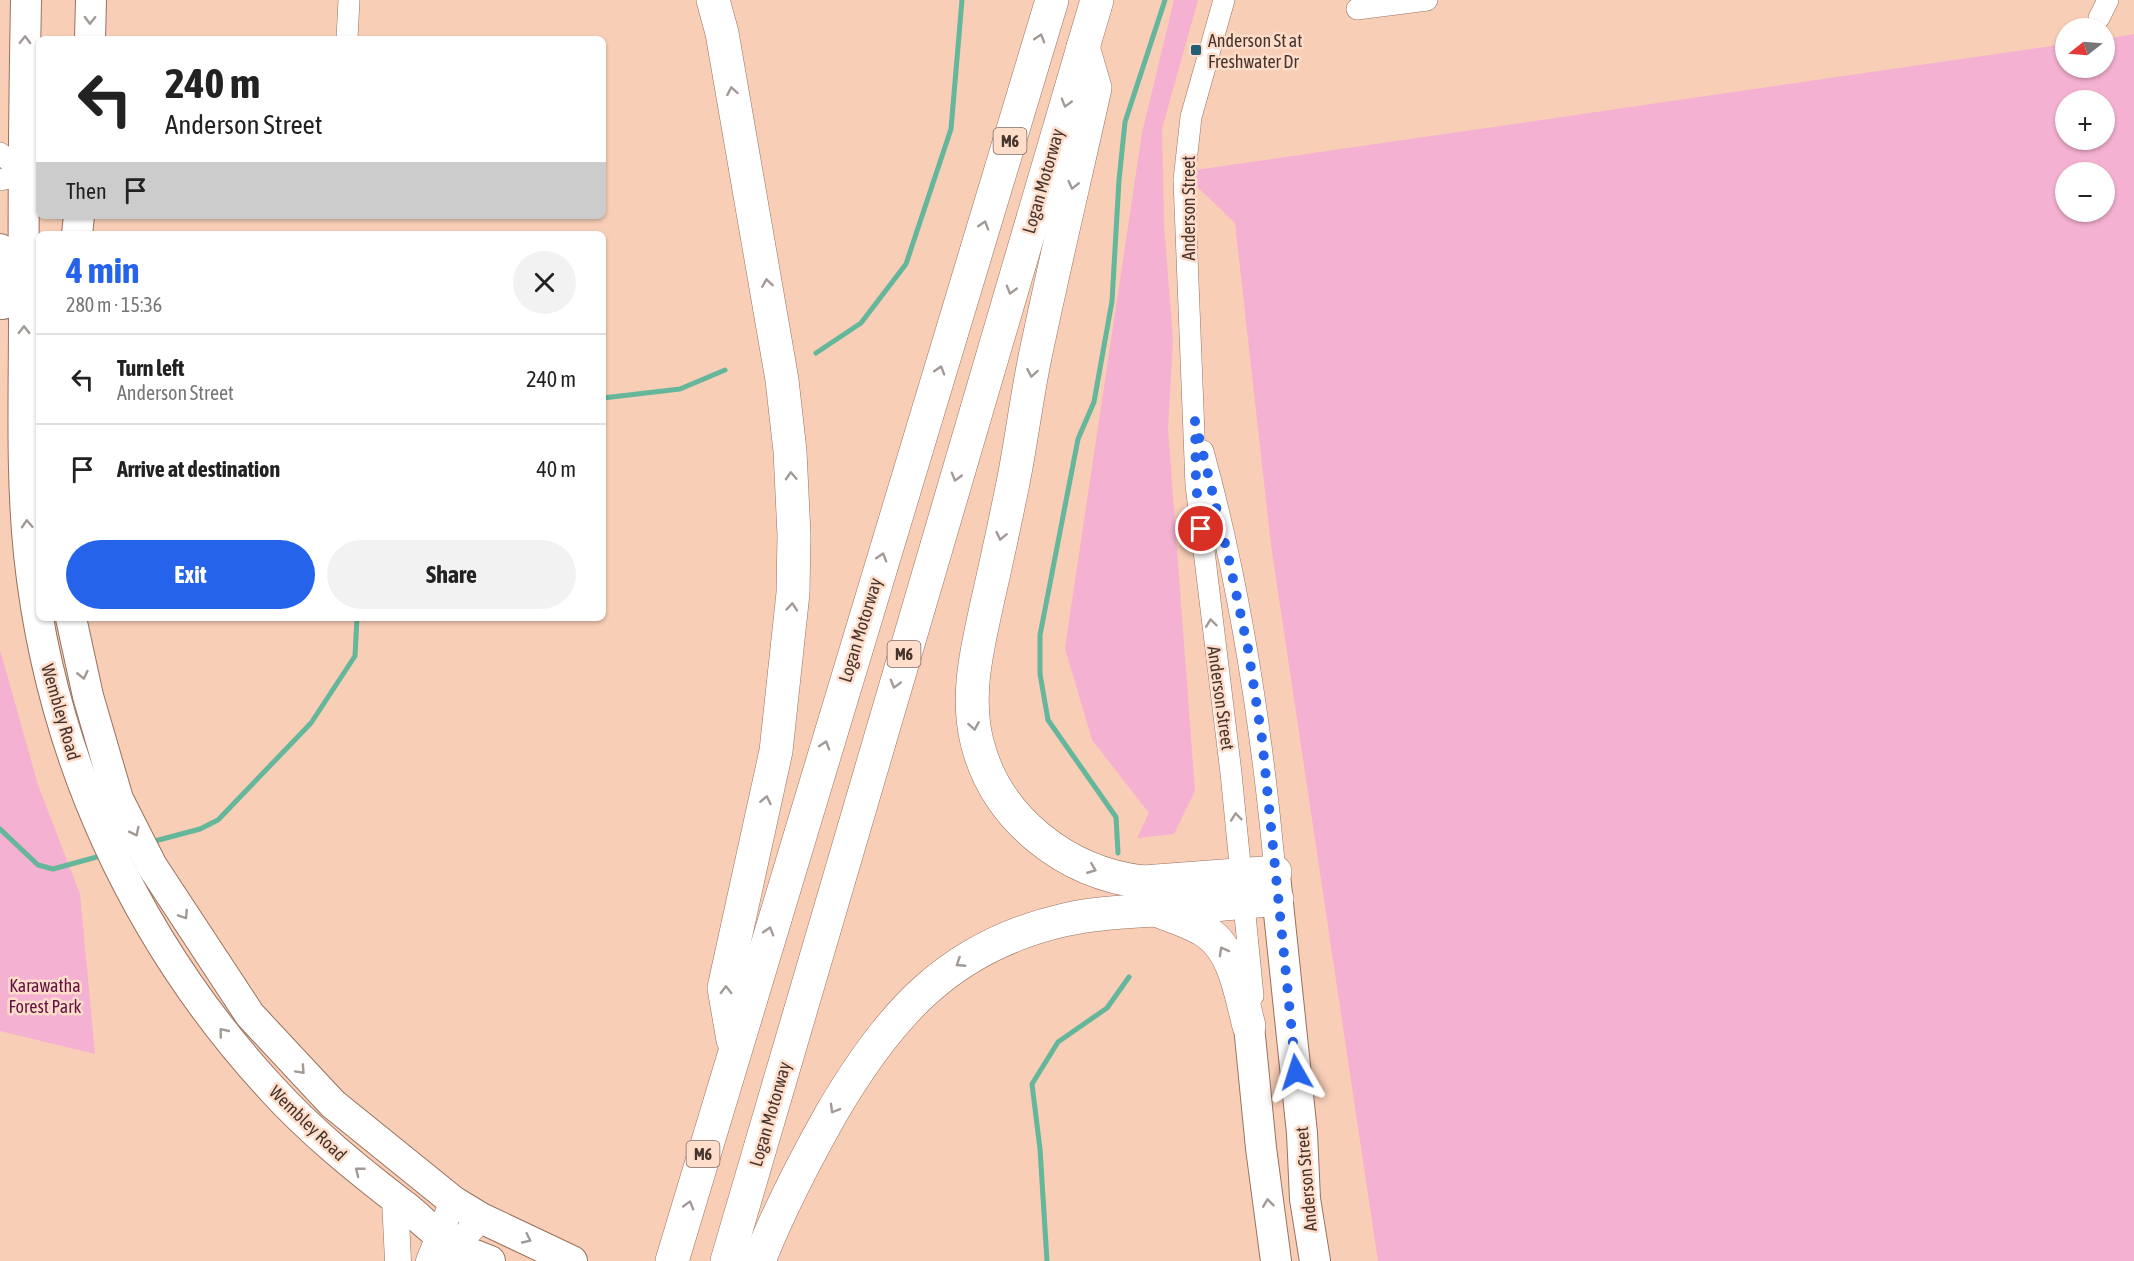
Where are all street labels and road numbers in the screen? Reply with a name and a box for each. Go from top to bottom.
street label: Logan Motorway [1018,126,1068,236]
road number: M6 [994,128,1026,154]
street label: Anderson Street [1178,155,1199,261]
street label: Logan Motorway [834,575,886,685]
road number: M6 [888,641,920,667]
street label: Anderson Street [1203,645,1239,751]
street label: Wembley Road [37,662,85,762]
street label: Logan Motorway [745,1059,795,1169]
street label: Wembley Road [265,1081,351,1165]
street label: Anderson Street [1291,1126,1321,1232]
road number: M6 [686,1141,720,1167]

